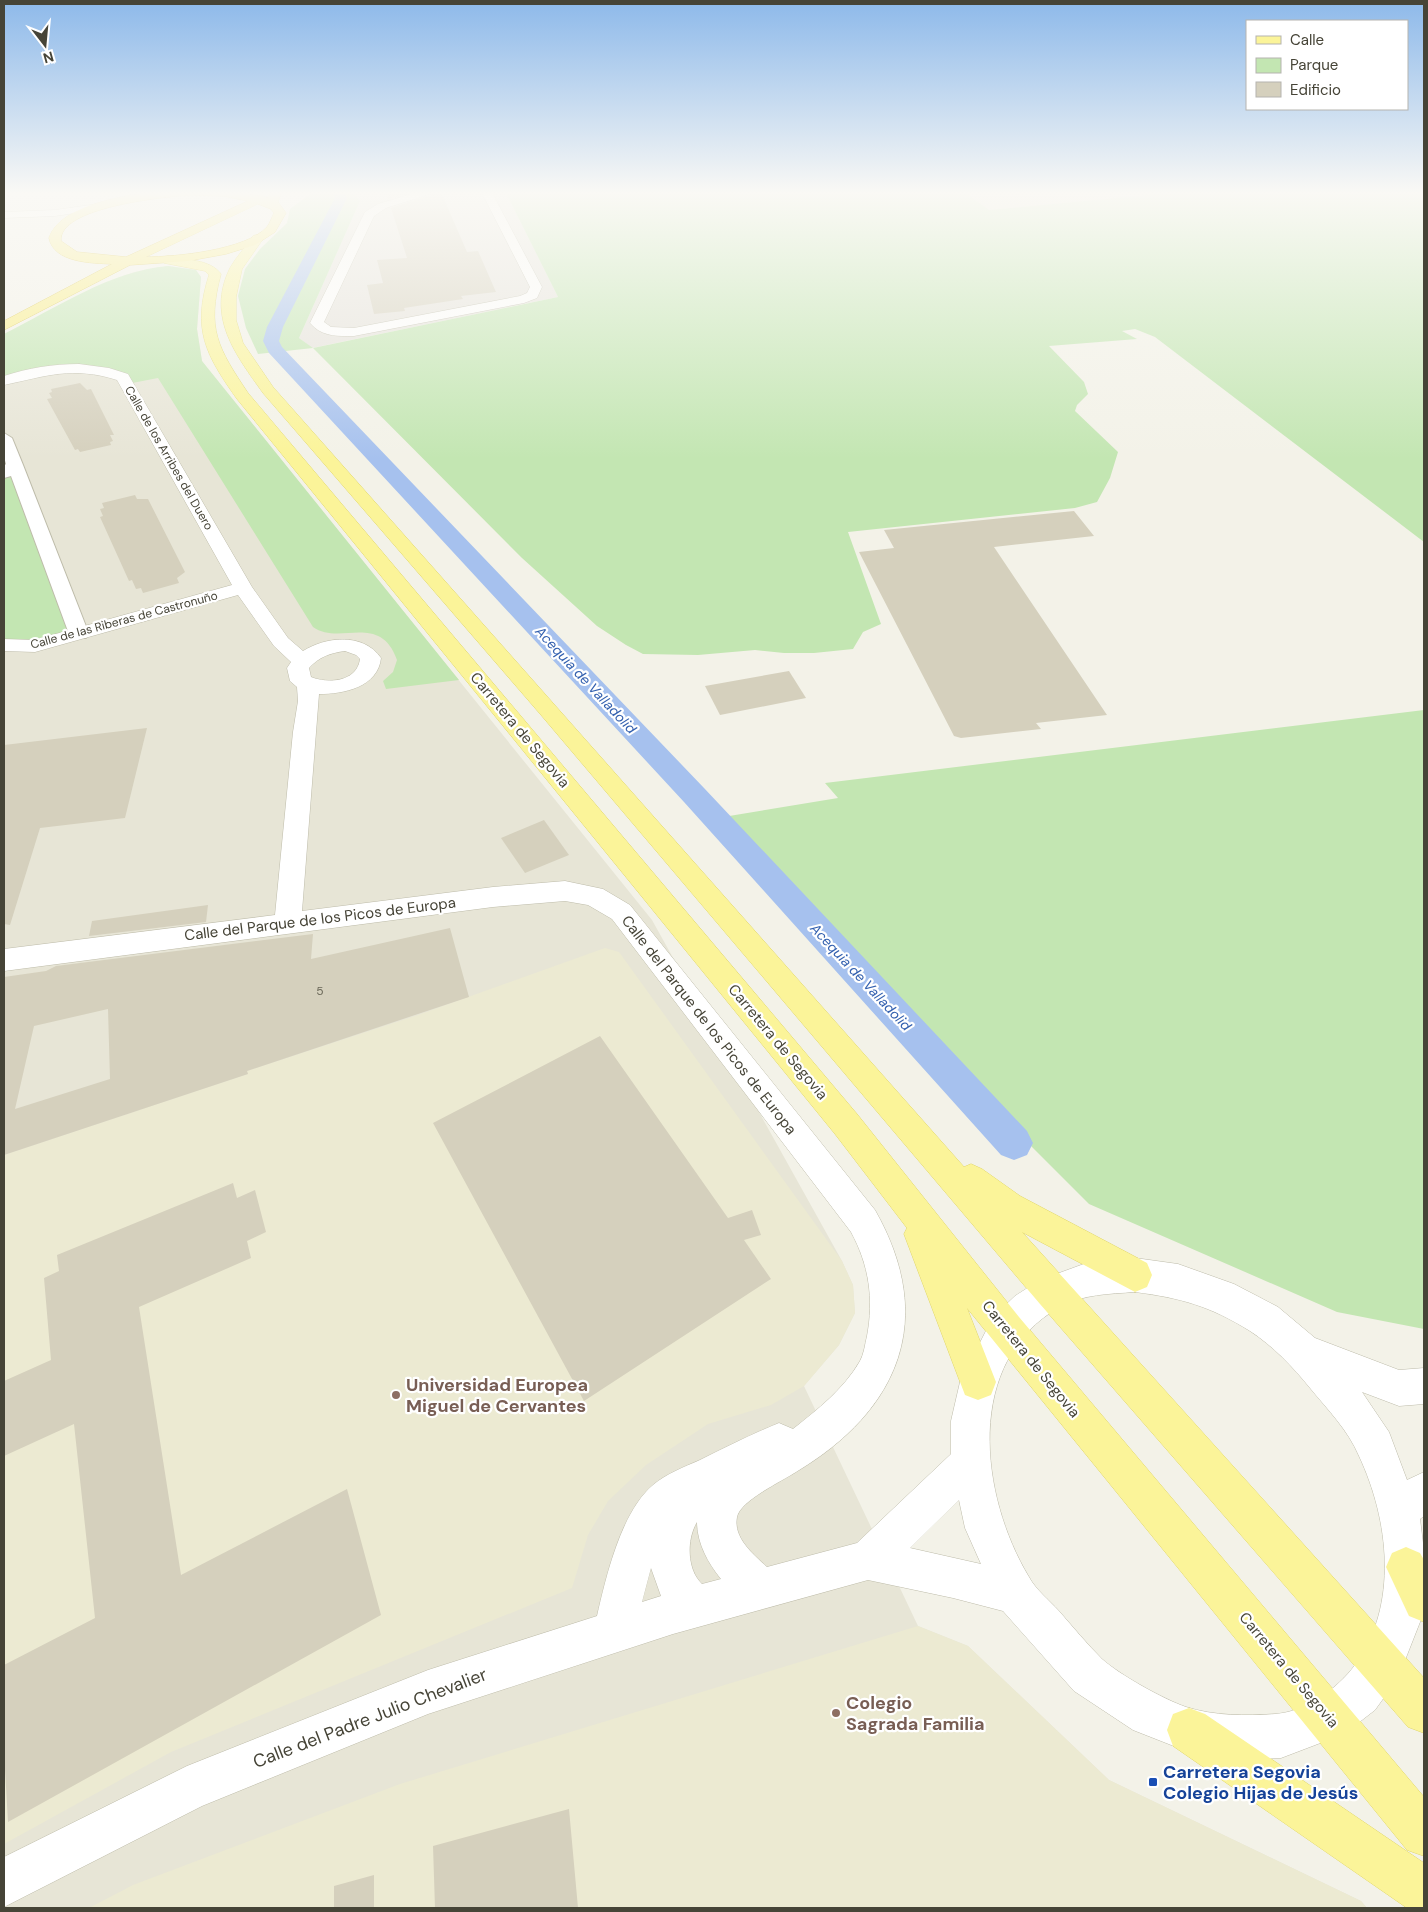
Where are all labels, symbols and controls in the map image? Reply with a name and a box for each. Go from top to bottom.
north arrow [20,20,70,70]
legend [1246,20,1408,110]
text: Calle [1290,30,1324,50]
text: N [41,47,56,68]
text: Parque [1290,55,1338,75]
text: Edificio [1290,80,1341,100]
street label: Calle de los Arribes del Duero [121,383,217,533]
street label: Calle de las Riberas de Castronuño [29,587,219,653]
water label: Acequia de Valladolid [531,622,641,738]
street label: Carretera de Segovia [466,668,574,792]
street label: Calle del Parque de los Picos de Europa [183,892,457,946]
street label: Calle del Parque de los Picos de Europa [617,911,801,1139]
water label: Acequia de Valladolid [806,919,916,1035]
street label: Carretera de Segovia [724,980,832,1104]
house number: 5 [316,983,324,999]
street label: Carretera de Segovia [978,1296,1084,1422]
place label: Universidad Europea Miguel de Cervantes [406,1373,588,1418]
marker: Universidad Europea Miguel de Cervantes [390,1389,402,1401]
street label: Carretera de Segovia [1235,1608,1343,1732]
street label: Calle del Padre Julio Chevalier [250,1662,491,1774]
place label: Colegio Sagrada Familia [846,1691,985,1736]
marker: Colegio Sagrada Familia [830,1707,842,1719]
place label: Carretera Segovia Colegio Hijas de Jesús [1163,1760,1358,1805]
marker: Carretera Segovia Colegio Hijas de Jesús [1147,1776,1159,1788]

